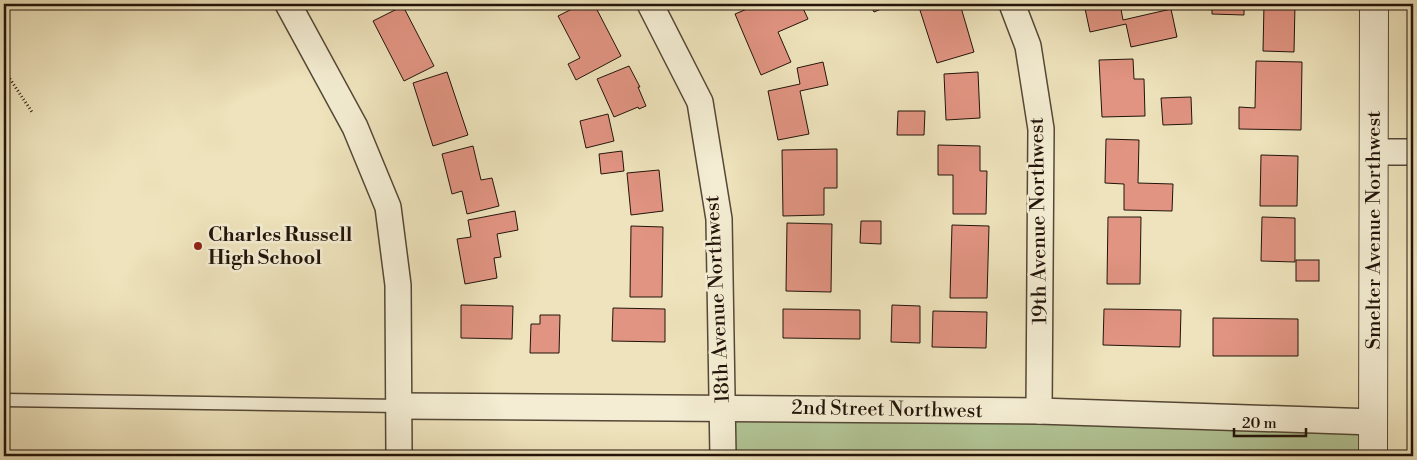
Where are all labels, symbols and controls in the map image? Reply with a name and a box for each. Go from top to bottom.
street label: Smelter Avenue Northwest [1362,111,1387,349]
street label: 19th Avenue Northwest [1025,117,1053,325]
street label: 18th Avenue Northwest [700,195,736,403]
place label: Charles Russell High School [208,223,353,271]
marker: Charles Russell High School [192,240,204,252]
street label: 2nd Street Northwest [791,396,983,424]
scale bar [1234,405,1307,437]
text: 20 m [1242,414,1277,433]

